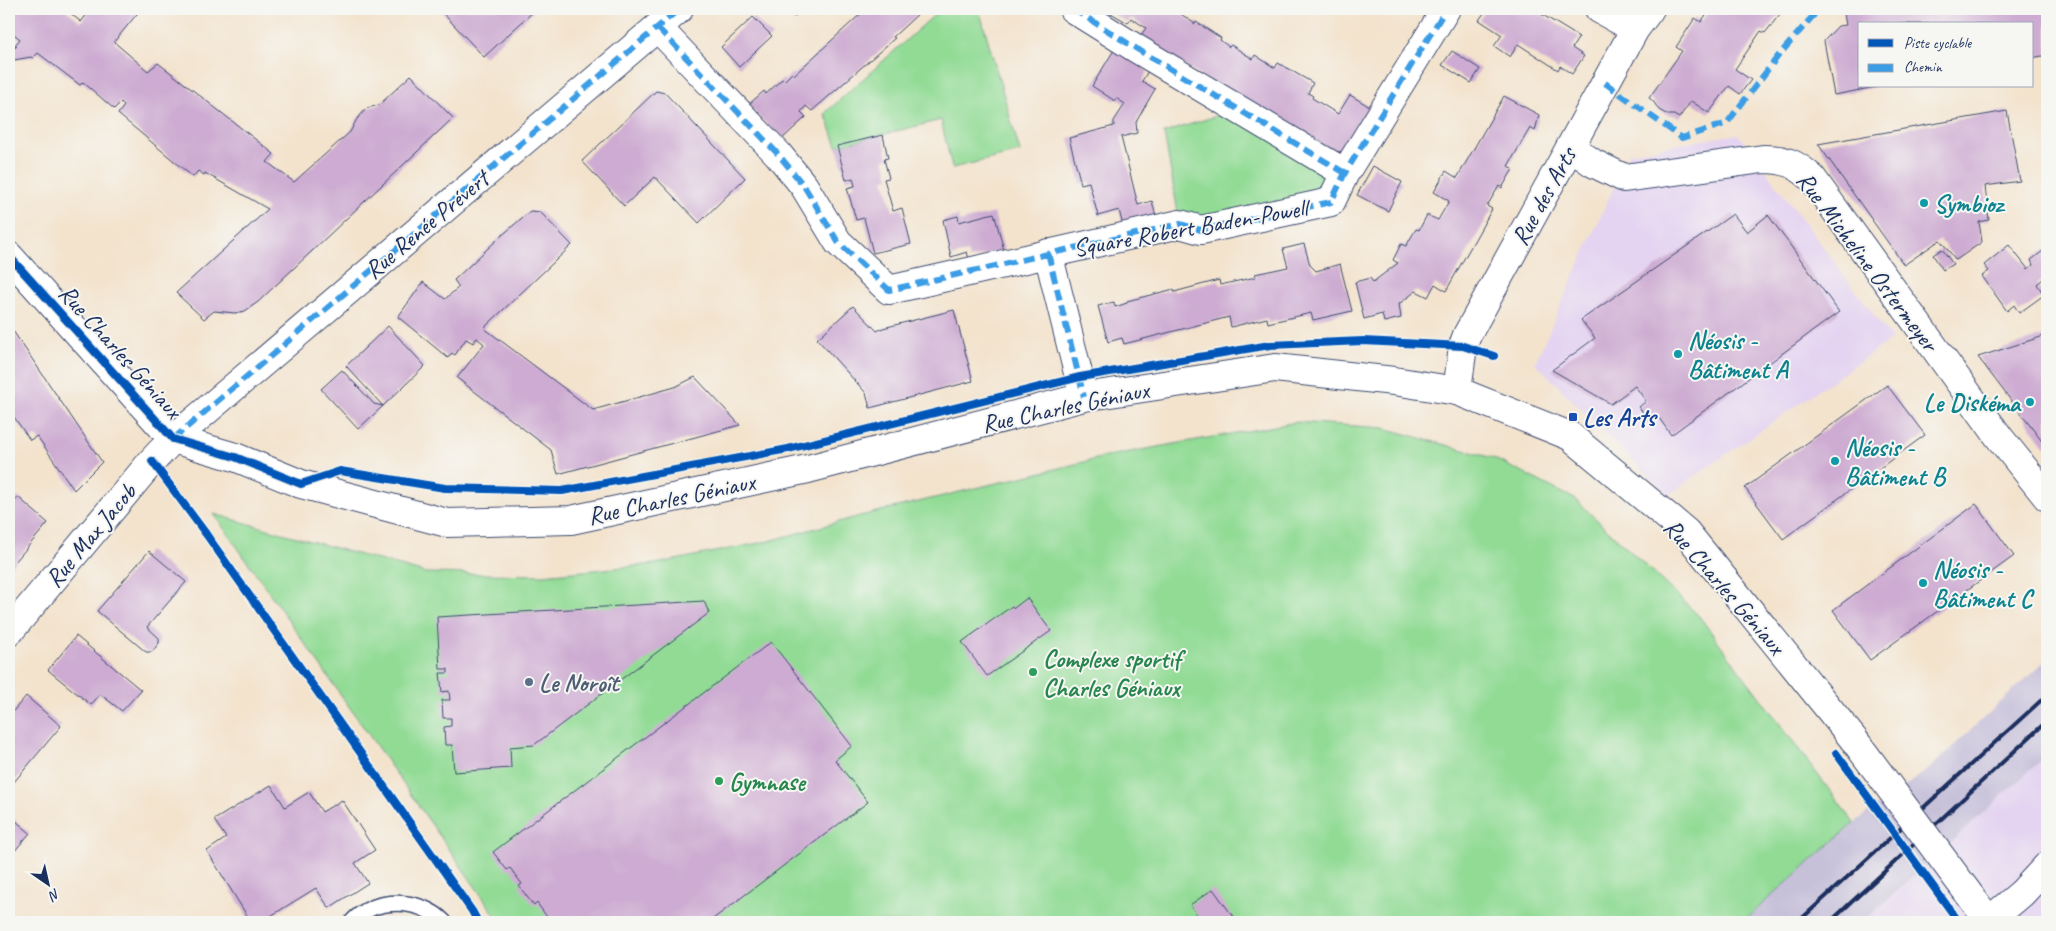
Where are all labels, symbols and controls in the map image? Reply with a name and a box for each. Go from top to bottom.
legend [1858,22,2034,88]
text: Piste cyclable [1904,34,1972,53]
text: Chemin [1904,58,1943,77]
street label: Rue des Arts [1504,140,1585,251]
street label: Rue Renée Prévert [358,161,498,286]
street label: Rue Micheline Ostermeyer [1789,165,1947,360]
place label: Symbioz [1934,188,2006,220]
street label: Square Robert Baden-Powell [1071,191,1314,264]
marker: Symbioz [1918,197,1930,209]
street label: Rue Charles Géniaux [51,278,191,427]
place label: Néosis - Bâtiment A [1688,325,1790,386]
marker: Néosis - Bâtiment A [1672,348,1684,360]
street label: Rue Charles Géniaux [979,373,1154,440]
place label: Le Diskéma [1924,387,2022,419]
marker: Le Diskéma [2024,396,2036,408]
place label: Les Arts [1583,402,1658,434]
marker: Les Arts [1567,411,1579,423]
place label: Néosis - Bâtiment B [1845,432,1947,493]
marker: Néosis - Bâtiment B [1829,455,1841,467]
street label: Rue Charles Géniaux [585,465,760,532]
street label: Rue Max Jacob [38,476,144,594]
street label: Rue Charles Géniaux [1656,512,1794,663]
place label: Néosis - Bâtiment C [1933,554,2035,615]
marker: Néosis - Bâtiment C [1917,577,1929,589]
place label: Complexe sportif Charles Géniaux [1043,643,1187,704]
marker: Complexe sportif Charles Géniaux [1027,666,1039,678]
place label: Le Noroît [539,667,621,699]
marker: Le Noroît [523,676,535,688]
place label: Gymnase [729,766,807,798]
marker: Gymnase [713,775,725,787]
north arrow [22,858,72,908]
text: N [45,885,63,905]

